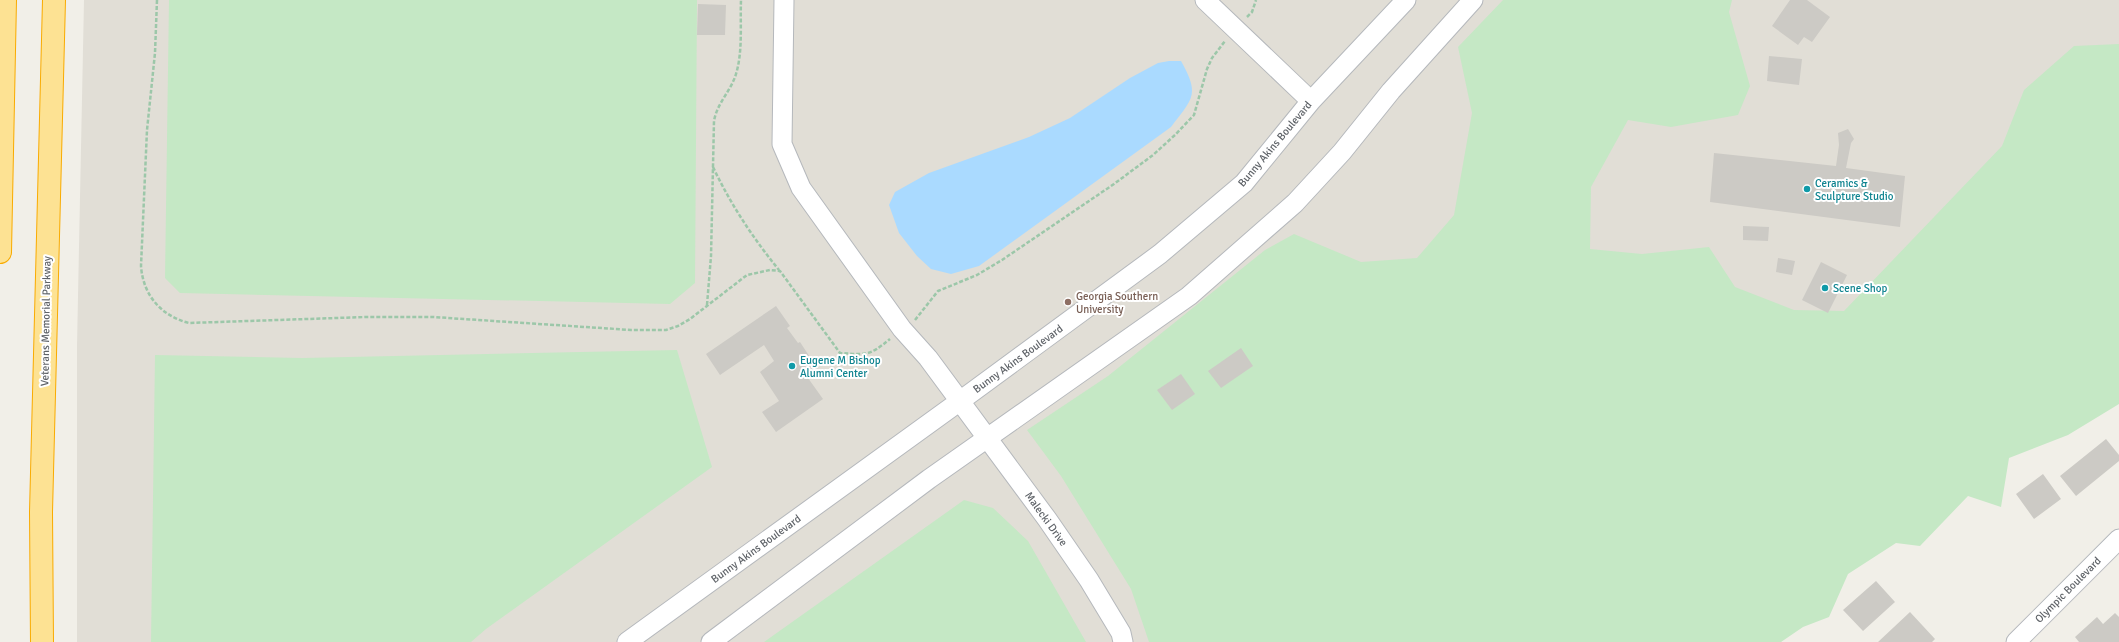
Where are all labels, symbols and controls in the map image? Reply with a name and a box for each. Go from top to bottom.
street label: Bunny Akins Boulevard [1235,98,1315,189]
place label: Ceramics & Sculpture Studio [1815,177,1894,203]
marker: Ceramics & Sculpture Studio [1802,184,1812,194]
street label: Veterans Memorial Parkway [38,255,54,386]
place label: Scene Shop [1833,282,1887,295]
marker: Scene Shop [1820,283,1830,293]
place label: Georgia Southern University [1076,290,1158,316]
marker: Georgia Southern University [1063,297,1073,307]
street label: Bunny Akins Boulevard [971,322,1066,396]
place label: Eugene M Bishop Alumni Center [800,354,881,380]
marker: Eugene M Bishop Alumni Center [787,361,797,371]
street label: Malecki Drive [1022,489,1070,549]
street label: Bunny Akins Boulevard [709,512,804,586]
street label: Olympic Boulevard [2032,554,2104,626]

